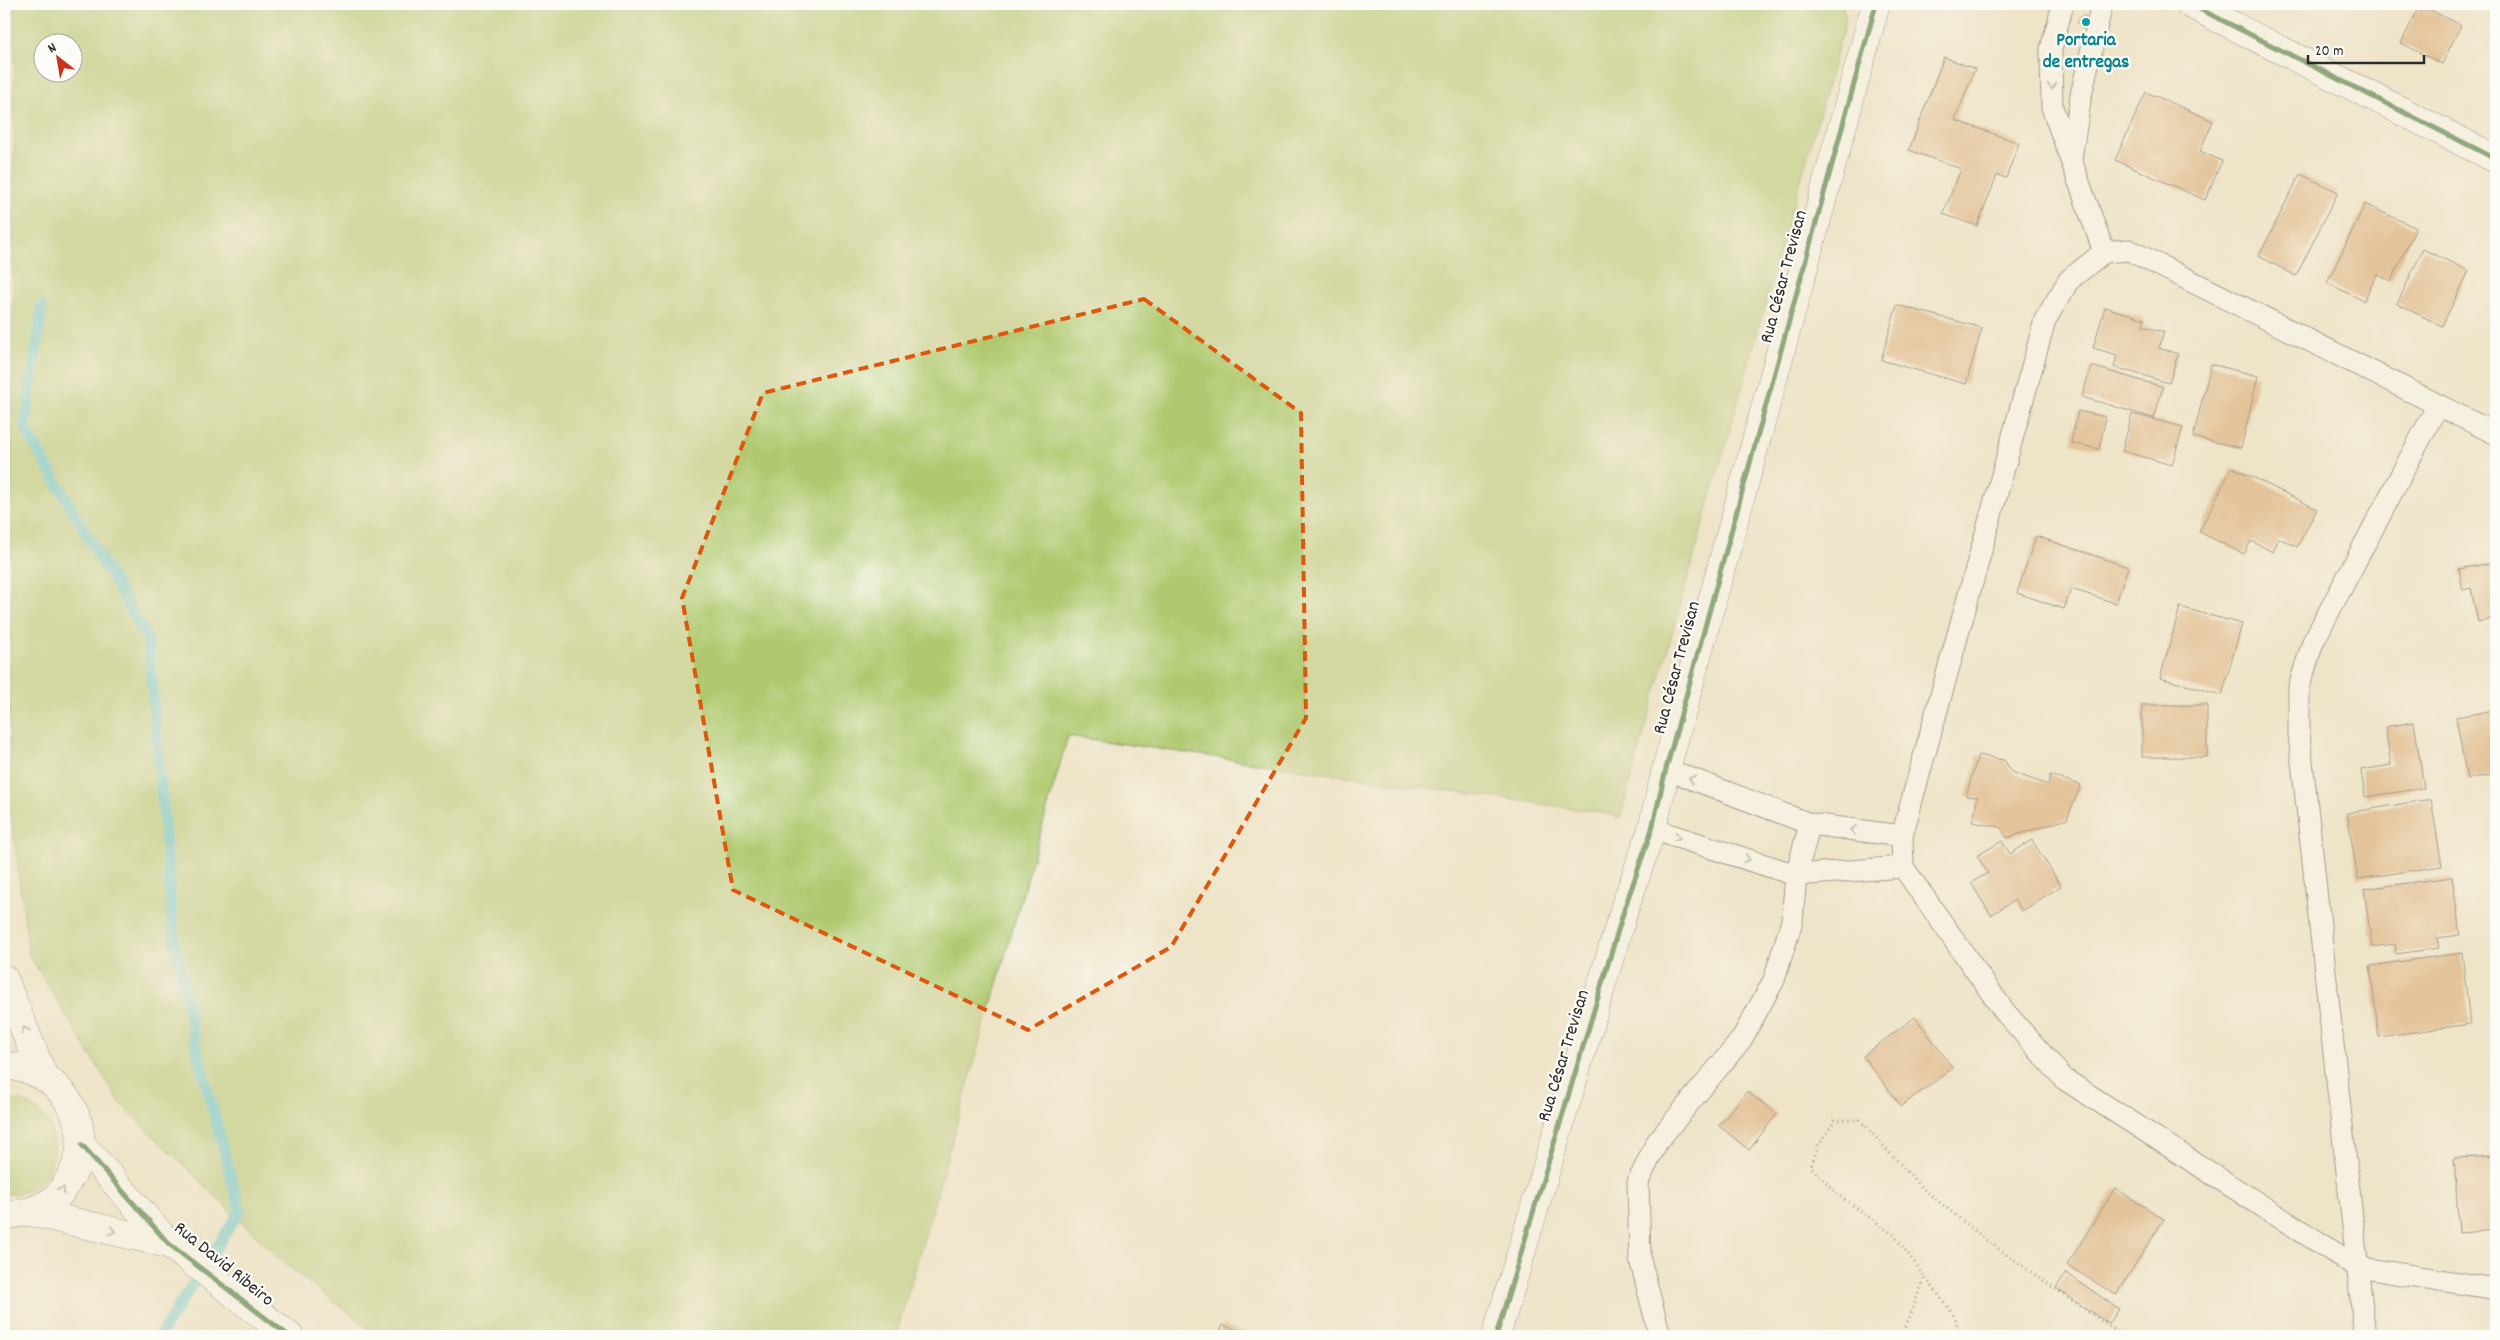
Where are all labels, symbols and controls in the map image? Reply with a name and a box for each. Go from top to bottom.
marker: Portaria de entregas [2080,16,2092,28]
place label: Portaria de entregas [2043,28,2129,77]
north arrow [32,32,82,82]
scale bar [2308,32,2424,64]
text: N [44,38,61,59]
text: 20 m [2315,41,2343,63]
one-way arrow [2047,82,2057,90]
street label: Rua César Trevisan [1754,207,1816,347]
street label: Rua César Trevisan [1647,598,1709,738]
one-way arrow [1688,775,1697,785]
one-way arrow [1849,825,1858,835]
one-way arrow [1672,831,1680,841]
one-way arrow [1743,854,1751,864]
street label: Rua César Trevisan [1532,987,1598,1125]
one-way arrow [20,1026,31,1035]
one-way arrow [56,1186,65,1196]
street label: Rua David Ribeiro [167,1216,279,1314]
one-way arrow [108,1225,117,1236]

